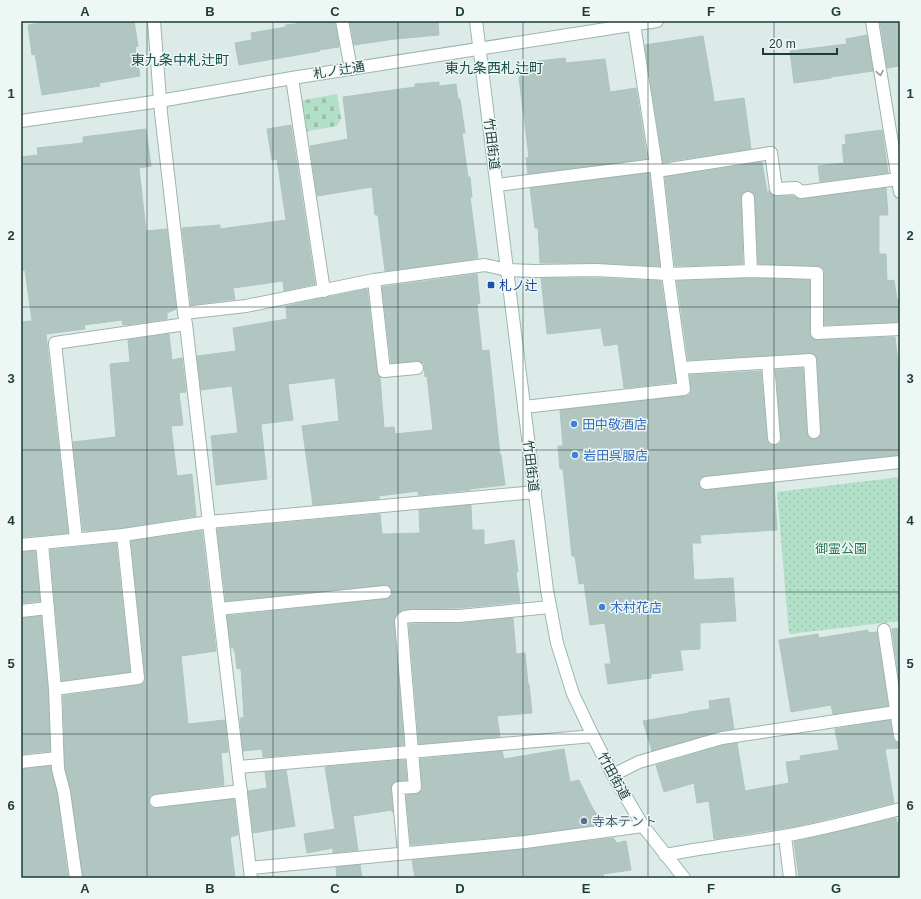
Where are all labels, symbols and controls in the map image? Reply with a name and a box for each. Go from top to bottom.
text: A [80,4,90,19]
text: B [205,4,215,19]
text: C [330,4,340,19]
text: D [455,4,465,19]
text: E [582,4,591,19]
text: F [707,4,715,19]
text: G [831,4,841,19]
scale bar [763,30,837,56]
text: 20 m [769,37,796,51]
district label: 東九条中札辻町 [131,52,229,68]
street label: 札ノ辻通 [312,59,366,81]
district label: 東九条西札辻町 [445,60,543,76]
one-way arrow [876,70,884,76]
text: 1 [7,86,15,101]
text: 1 [906,86,914,101]
street label: 竹田街道 [481,117,503,171]
text: 2 [7,228,15,243]
text: 2 [906,228,914,243]
place label: 札ノ辻 [499,278,538,293]
marker: 札ノ辻 [486,280,496,290]
text: 3 [7,371,15,386]
text: 3 [906,371,914,386]
place label: 田中敬酒店 [582,417,647,432]
marker: 田中敬酒店 [569,419,579,429]
street label: 竹田街道 [520,439,542,493]
place label: 岩田呉服店 [583,448,648,463]
marker: 岩田呉服店 [570,450,580,460]
text: 4 [7,513,15,528]
text: 4 [906,513,914,528]
park label: 御霊公園 [815,541,867,556]
place label: 木村花店 [610,600,662,615]
marker: 木村花店 [597,602,607,612]
text: 5 [7,656,15,671]
text: 5 [906,656,914,671]
street label: 竹田街道 [595,750,633,802]
text: 6 [7,798,15,813]
text: 6 [906,798,914,813]
place label: 寺本テント [592,814,657,829]
marker: 寺本テント [579,816,589,826]
text: A [80,881,90,896]
text: B [205,881,215,896]
text: C [330,881,340,896]
text: D [455,881,465,896]
text: E [582,881,591,896]
text: F [707,881,715,896]
text: G [831,881,841,896]

